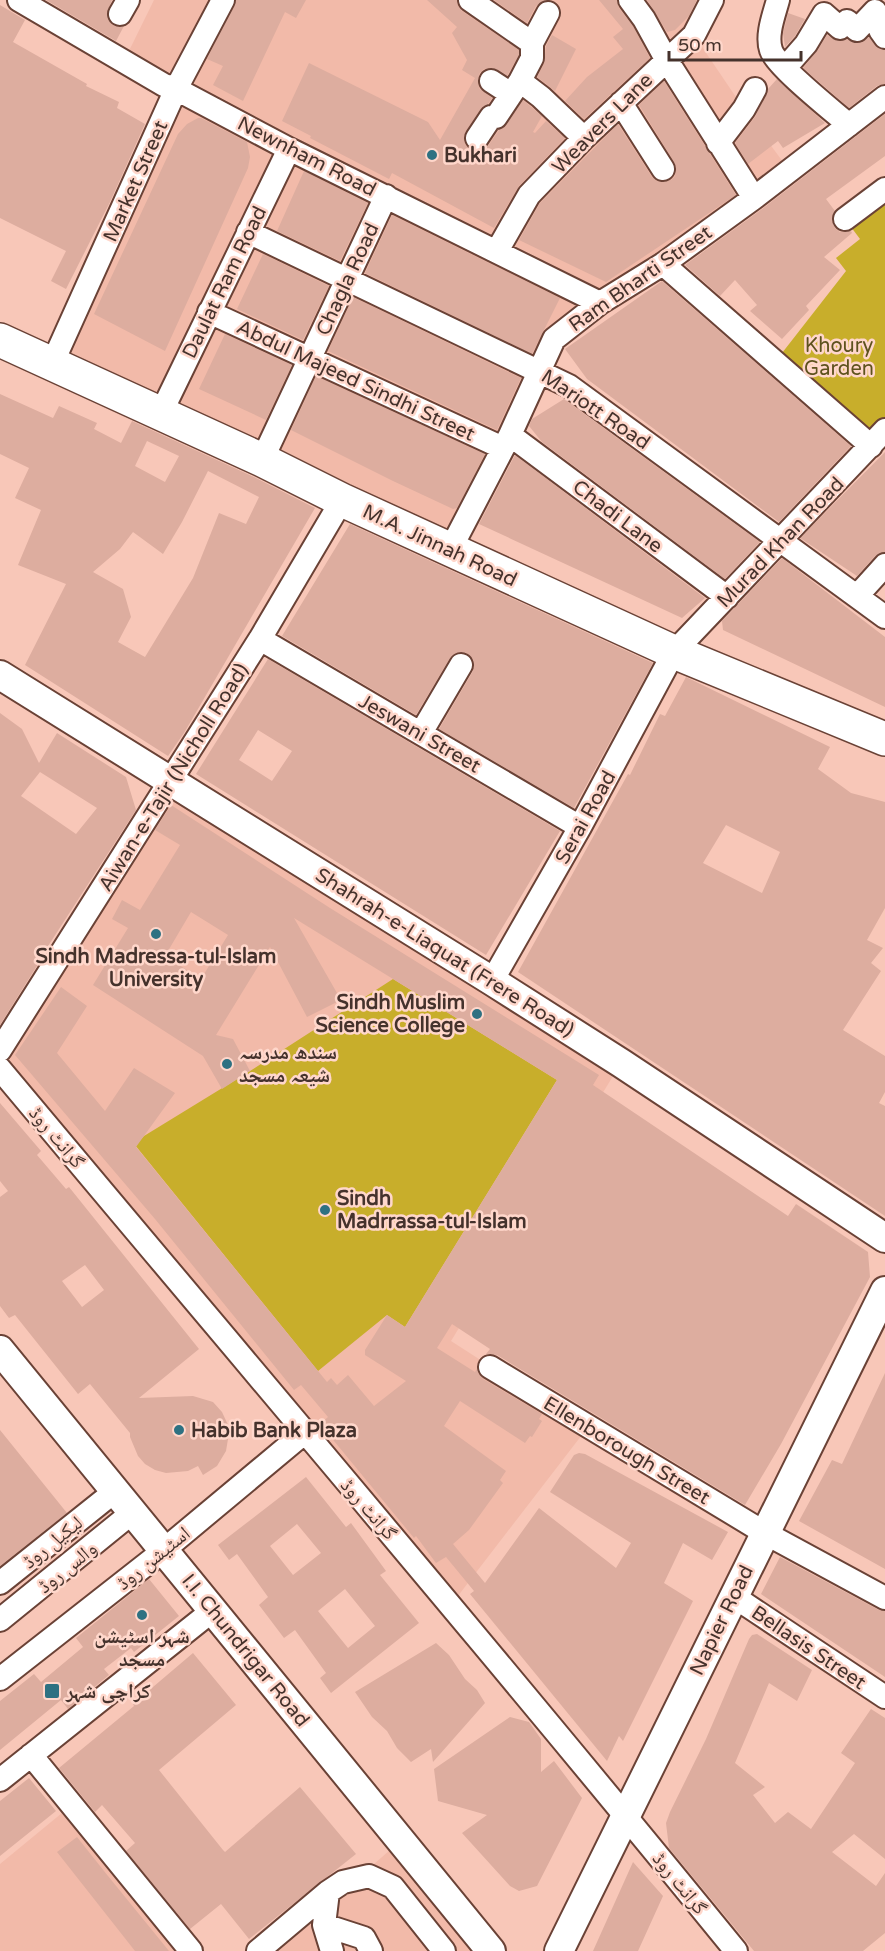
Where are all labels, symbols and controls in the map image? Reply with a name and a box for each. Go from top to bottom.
scale bar [669,24,801,62]
text: 50 m [678,34,722,56]
street label: Weavers Lane [547,68,658,179]
street label: Newnham Road [233,112,380,202]
street label: Market Street [98,117,174,246]
place label: Bukhari [444,144,517,168]
marker: Bukhari [425,148,439,162]
street label: Daulat Ram Road [178,202,272,362]
street label: Chagla Road [311,219,384,340]
street label: Ram Bharti Street [565,220,717,337]
street label: Abdul Majeed Sindhi Street [233,315,479,447]
park label: Khoury Garden [804,334,874,381]
street label: Mariott Road [536,365,654,455]
street label: Murad Khan Road [712,472,849,613]
street label: Chadi Lane [568,475,667,558]
street label: M.A. Jinnah Road [359,500,521,592]
street label: Aiwan-e-Tajir (Nicholl Road) [94,659,254,896]
street label: Jeswani Street [354,689,485,779]
street label: Serai Road [550,767,621,868]
street label: Shahrah-e-Liaquat (Frere Road) [311,863,578,1043]
marker: Sindh Madressa-tul-Islam University [149,927,163,941]
place label: Sindh Madressa-tul-Islam University [36,945,276,992]
place label: Sindh Muslim Science College [315,991,465,1038]
marker: Sindh Muslim Science College [470,1007,484,1021]
place label: سندھ مدرسہ شیعہ مسجد [239,1041,337,1088]
marker: سندھ مدرسہ شیعہ مسجد [220,1057,234,1071]
street label: گرانٹ روڈ [23,1102,89,1174]
place label: Sindh Madrrassa-tul-Islam [337,1187,527,1234]
marker: Sindh Madrrassa-tul-Islam [318,1203,332,1217]
street label: Ellenborough Street [539,1392,714,1510]
place label: Habib Bank Plaza [191,1419,357,1443]
marker: Habib Bank Plaza [172,1423,186,1437]
street label: گرانٹ روڈ [335,1474,402,1545]
street label: لیکیل روڈ [18,1511,87,1574]
street label: اسٹیشن روڈ [112,1522,195,1596]
street label: والس روڈ [33,1537,102,1599]
street label: Napier Road [685,1562,759,1679]
street label: I.I. Chundrigar Road [176,1569,314,1732]
street label: Bellasis Street [747,1601,871,1695]
marker: شہر اسٹیشن مسجد [135,1608,149,1622]
place label: شہر اسٹیشن مسجد [94,1625,190,1672]
place label: کراچی شہر [65,1680,151,1704]
marker: کراچی شہر [43,1682,61,1700]
street label: گرانٹ روڈ [647,1847,712,1920]

